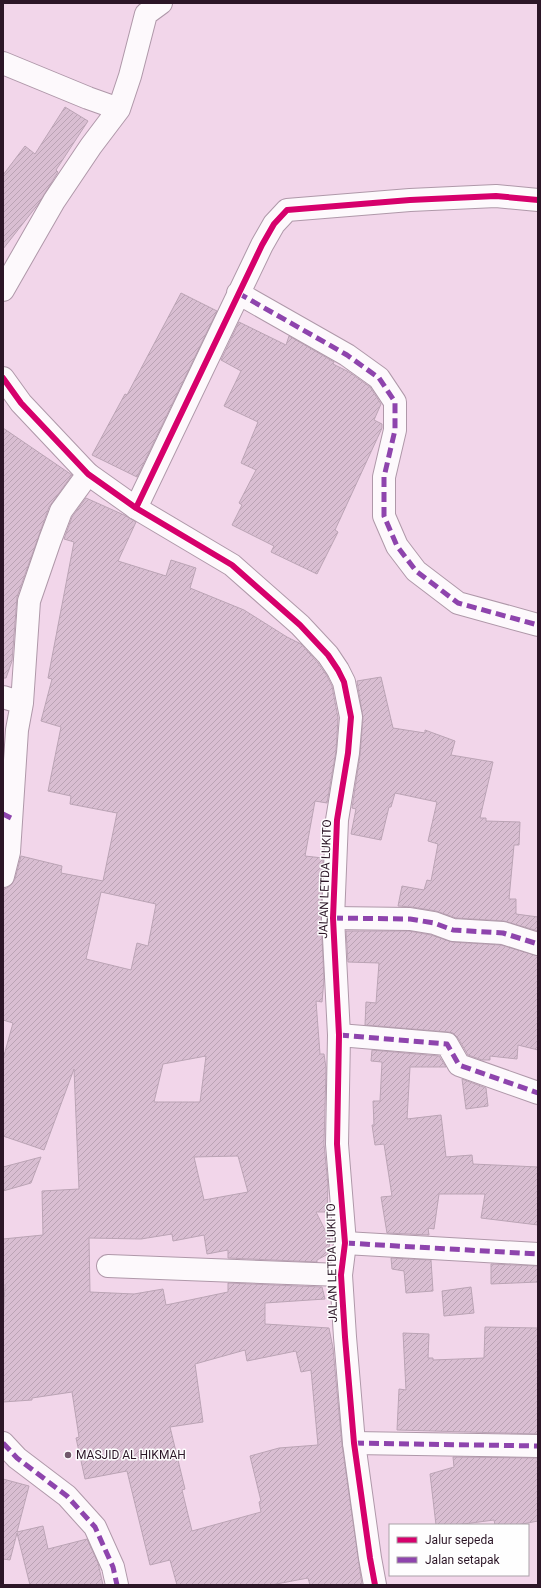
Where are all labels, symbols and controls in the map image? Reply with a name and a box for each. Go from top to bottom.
street label: JALAN LETDA LUKITO [316,819,334,939]
street label: JALAN LETDA LUKITO [324,1203,340,1323]
place label: MASJID AL HIKMAH [76,1448,186,1462]
marker: MASJID AL HIKMAH [63,1450,73,1460]
legend [389,1524,529,1576]
text: Jalur sepeda [425,1533,494,1547]
text: Jalan setapak [425,1553,500,1567]

